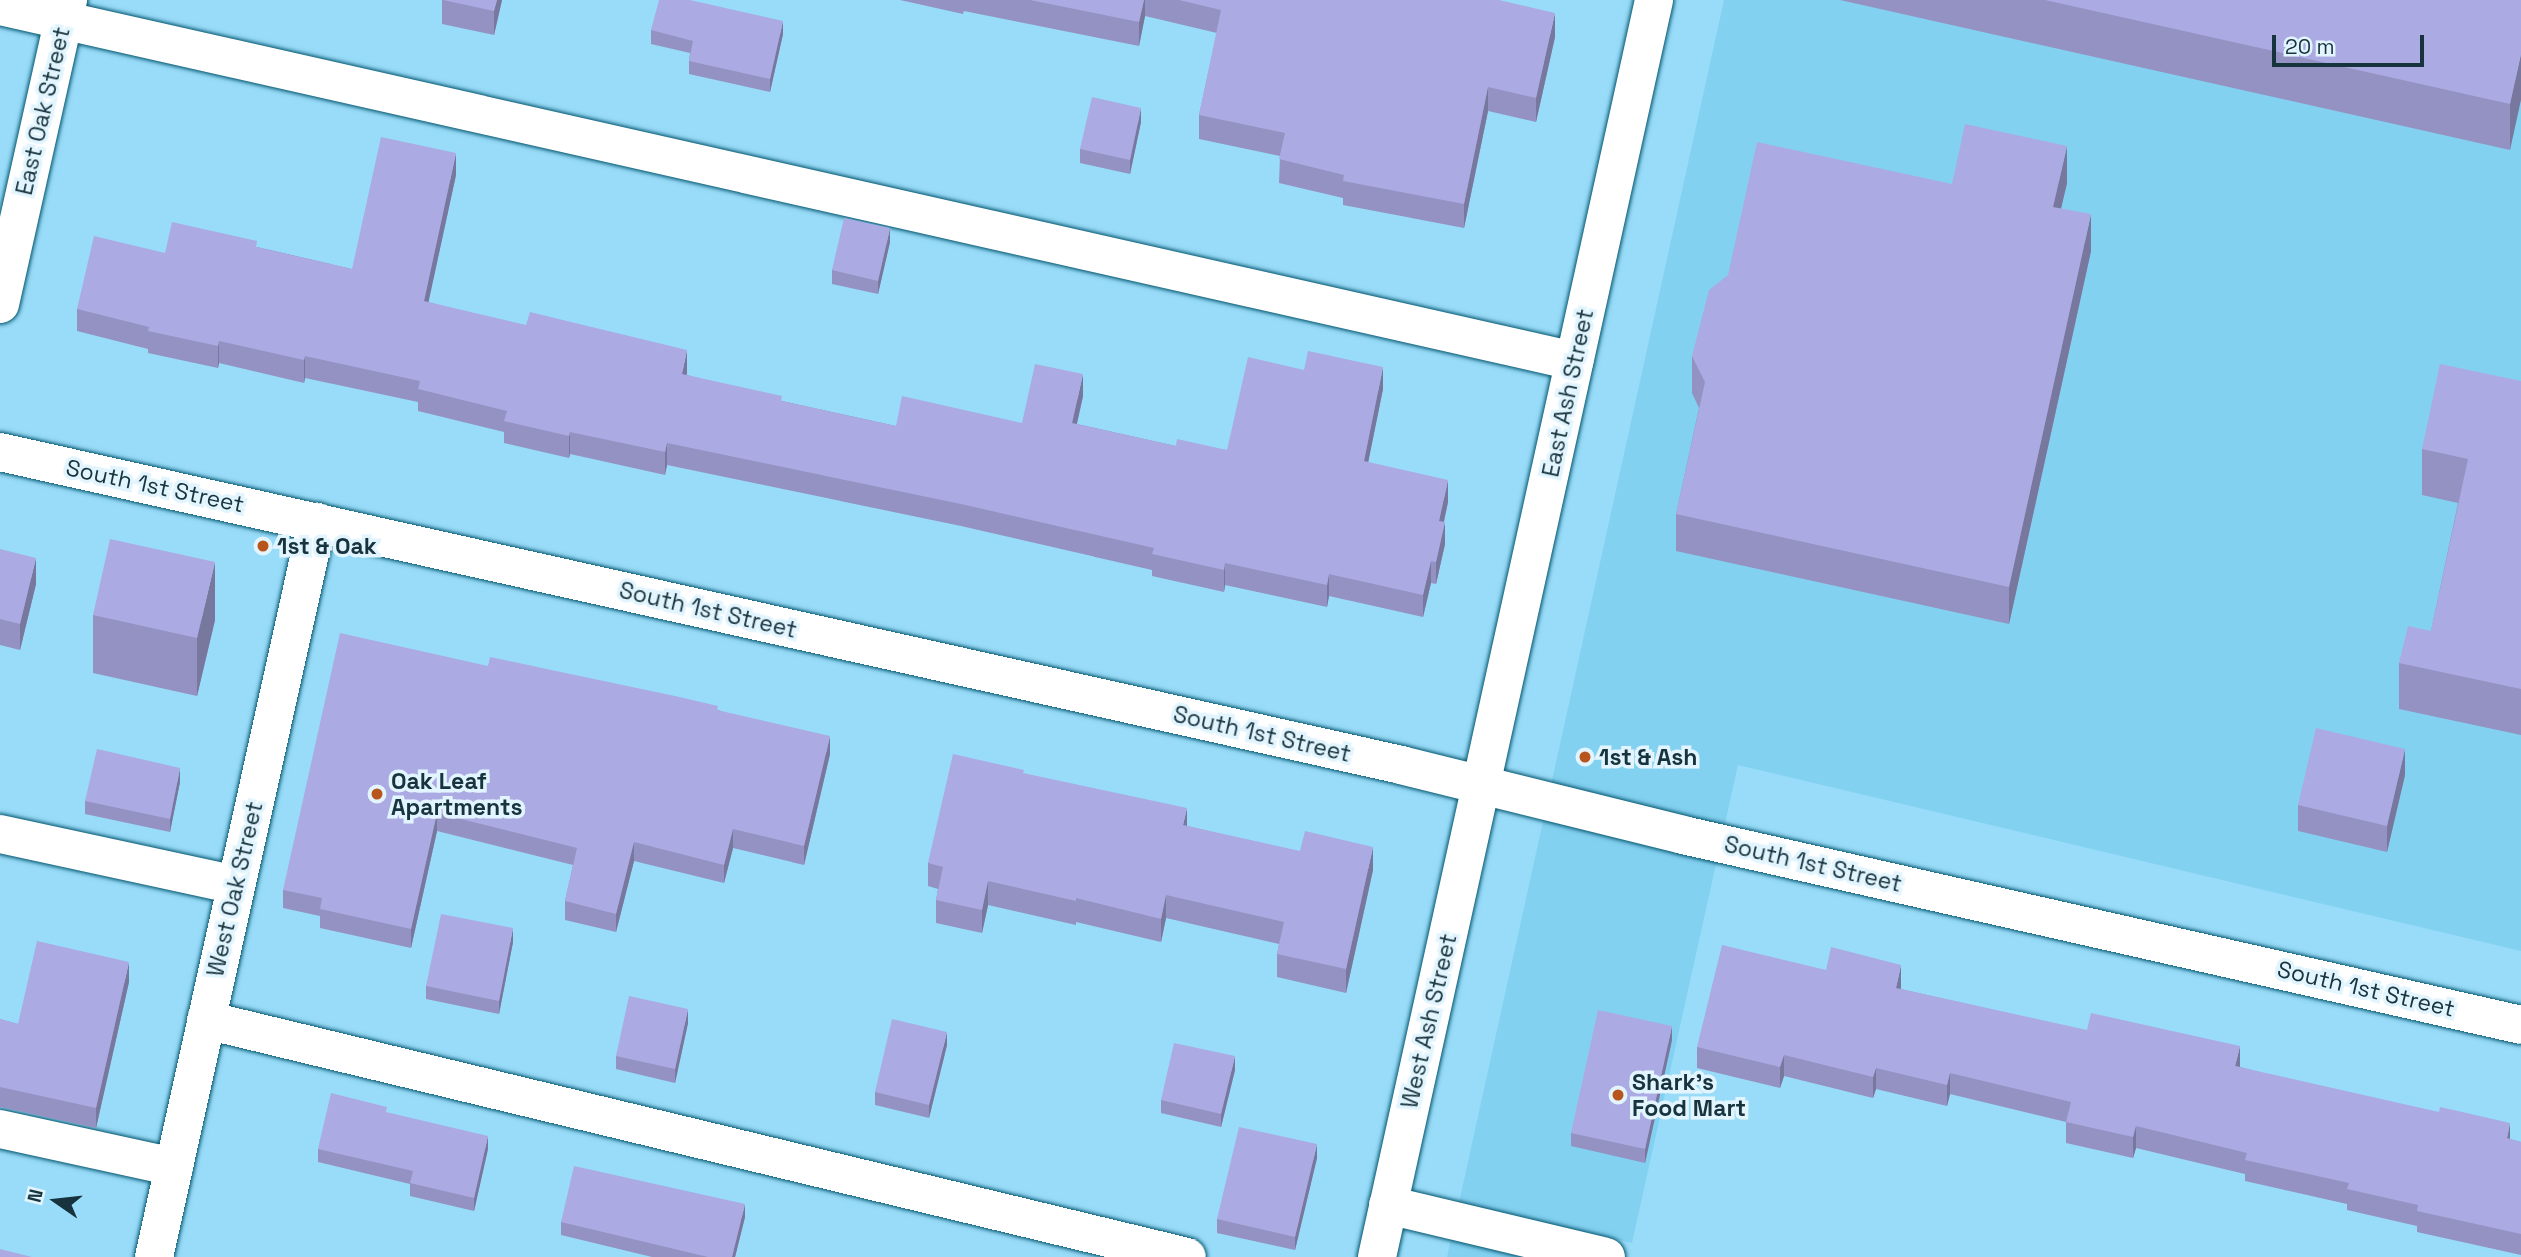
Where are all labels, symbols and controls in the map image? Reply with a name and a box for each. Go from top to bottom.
scale bar [2276,21,2428,65]
street label: East Oak Street [10,24,76,198]
text: 20 m [2285,33,2335,60]
street label: East Ash Street [1537,306,1599,480]
street label: South 1st Street [63,454,247,518]
place label: 1st & Oak [277,532,377,560]
marker: 1st & Oak [255,538,271,554]
street label: South 1st Street [617,576,799,644]
street label: South 1st Street [1171,700,1353,768]
place label: 1st & Ash [1599,743,1698,771]
marker: 1st & Ash [1577,749,1593,765]
place label: Oak Leaf Apartments [391,767,522,821]
marker: Oak Leaf Apartments [369,786,385,802]
street label: West Oak Street [201,799,269,979]
street label: South 1st Street [1722,830,1904,898]
street label: West Ash Street [1395,931,1463,1111]
street label: South 1st Street [2275,955,2457,1023]
place label: Shark's Food Mart [1632,1068,1746,1122]
marker: Shark's Food Mart [1610,1087,1626,1103]
north arrow [21,1166,91,1236]
text: N [21,1187,49,1205]

